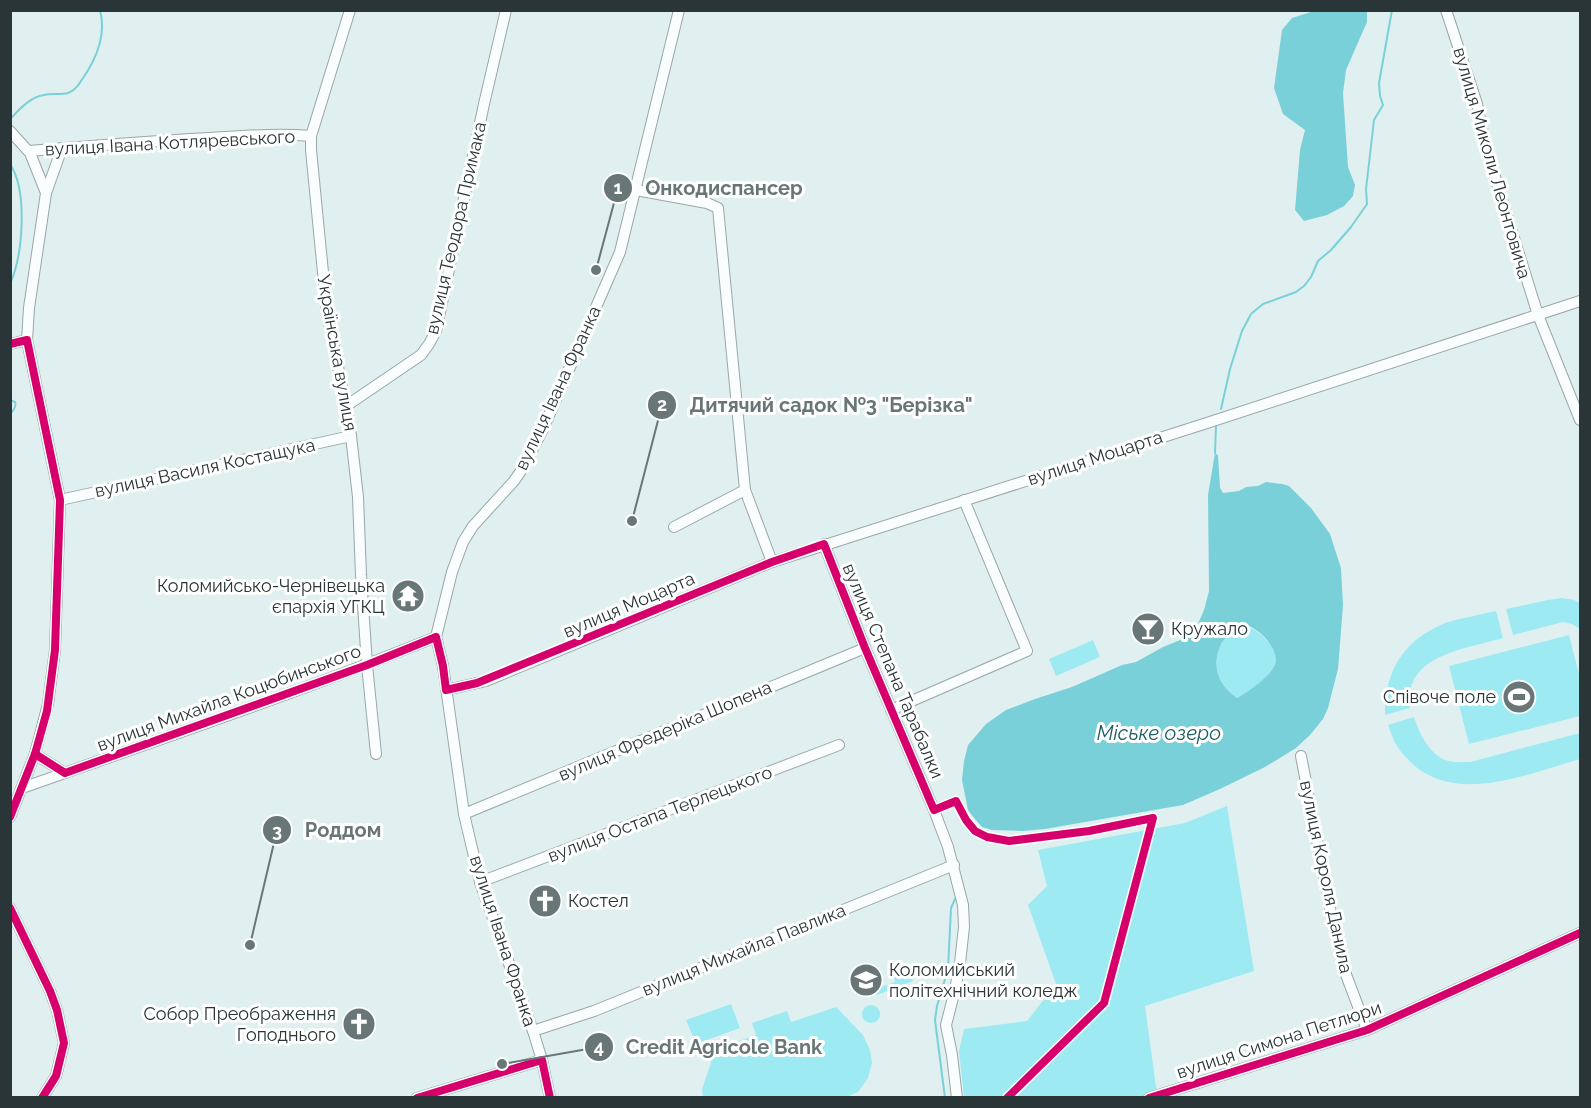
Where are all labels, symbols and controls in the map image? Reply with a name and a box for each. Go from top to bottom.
street label: вулиця Миколи Леонтовича [1449,45,1536,281]
street label: вулиця Теодора Примака [421,120,490,336]
street label: вулиця Івана Котляревського [44,125,296,160]
callout: Онкодиспансер [603,169,815,207]
text: Онкодиспансер [645,176,803,200]
text: 1 [614,177,623,198]
street label: Українська вулиця [313,273,362,433]
street label: вулиця Івана Франка [510,302,605,473]
callout: Дитячий садок №3 "Берізка" [647,386,984,424]
text: Дитячий садок №3 "Берізка" [689,393,973,417]
text: 2 [657,394,667,415]
street label: вулиця Моцарта [1025,426,1165,489]
street label: вулиця Василя Костащука [93,434,317,501]
street label: вулиця Степана Тарабалки [839,560,948,781]
street label: вулиця Моцарта [560,567,698,642]
place label: Коломийсько-Чернівецька єпархія УГКЦ [157,575,385,617]
temple icon: Коломийсько-Чернівецька єпархія УГКЦ [390,578,426,614]
bar icon: Кружало [1130,611,1166,647]
place label: Кружало [1171,618,1248,639]
street label: вулиця Михайла Коцюбинського [94,640,364,755]
street label: вулиця Фредеріка Шопена [555,676,775,785]
sports icon: Співоче поле [1501,679,1537,715]
place label: Співоче поле [1383,686,1496,707]
water label: Міське озеро [1097,721,1221,745]
street label: вулиця Остапа Терлецького [545,761,775,866]
street label: вулиця Короля Данила [1296,778,1357,975]
callout: Роддом [262,811,393,849]
text: Роддом [305,818,381,842]
text: 3 [272,820,282,841]
street label: вулиця Івана Франка [466,853,541,1029]
church icon: Костел [527,883,563,919]
place label: Костел [568,890,629,911]
street label: вулиця Михайла Павлика [639,899,849,1000]
place label: Коломийський політехнічний коледж [889,959,1078,1001]
school or university icon: Коломийський політехнічний коледж [848,962,884,998]
street label: вулиця Симона Петлюри [1174,996,1384,1083]
place label: Собор Преображення Гоподнього [143,1003,336,1045]
church icon: Собор Преображення Гоподнього [341,1006,377,1042]
callout: Credit Agricole Bank [584,1028,835,1066]
text: Credit Agricole Bank [626,1035,823,1059]
text: 4 [594,1036,604,1057]

